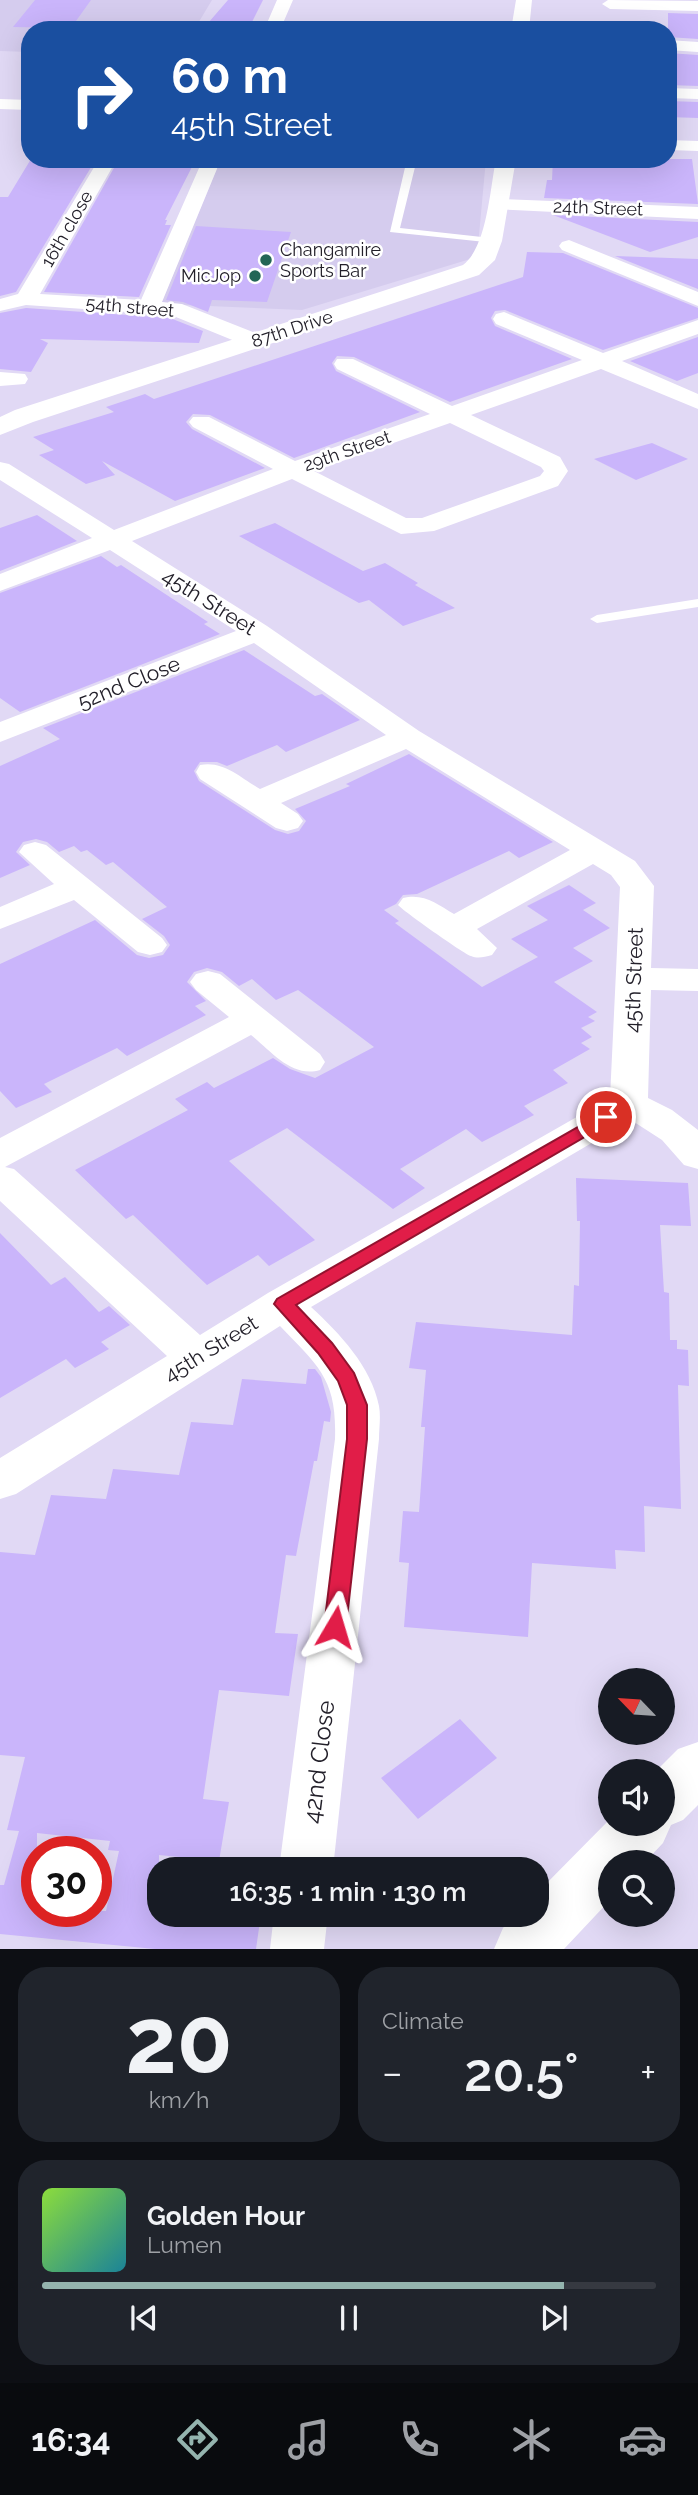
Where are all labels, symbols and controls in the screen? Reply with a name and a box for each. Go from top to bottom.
text: 60 m [171,47,288,104]
icon: right [56,49,147,140]
text: 45th Street [171,106,332,143]
street label: 16th close [36,187,97,271]
street label: 24th Street [553,195,643,220]
place label: Changamire Sports Bar [280,239,382,281]
marker: Changamire Sports Bar [258,252,274,268]
place label: MicJop [181,265,241,286]
marker: MicJop [247,268,263,284]
street label: 54th street [85,292,175,321]
street label: 87th Drive [248,305,336,352]
street label: 29th Street [300,426,393,475]
street label: 45th Street [158,563,261,640]
street label: 52nd Close [74,651,184,714]
street label: 45th Street [619,927,648,1033]
pin [576,1087,636,1147]
icon: arrive [587,1098,625,1136]
street label: 45th Street [159,1310,262,1387]
position arrow [298,1590,372,1664]
north arrow [598,1668,676,1745]
map controls [598,1668,675,1927]
street label: 42nd Close [297,1699,340,1825]
button: sound [598,1759,675,1836]
speed limit sign: 30 [21,1836,112,1927]
button: search [598,1850,675,1927]
text: 16:35 · 1 min · 130 m [230,1877,466,1907]
text: 20 [125,1987,233,2094]
text: Climate [382,2007,464,2034]
text: 20.5° [464,2042,579,2103]
text: − [382,2050,402,2095]
text: + [640,2050,656,2095]
text: km/h [149,2086,209,2113]
text: Golden Hour [147,2201,305,2231]
text: Lumen [147,2231,222,2258]
icon: previous [125,2299,163,2337]
icon: pause [330,2299,368,2337]
icon: next [535,2299,573,2337]
icon: directions [173,2415,222,2464]
icon: music [284,2415,333,2464]
icon: phone [395,2415,444,2464]
icon: climate [507,2415,556,2464]
icon: car [618,2415,667,2464]
text: 16:34 [31,2421,110,2458]

